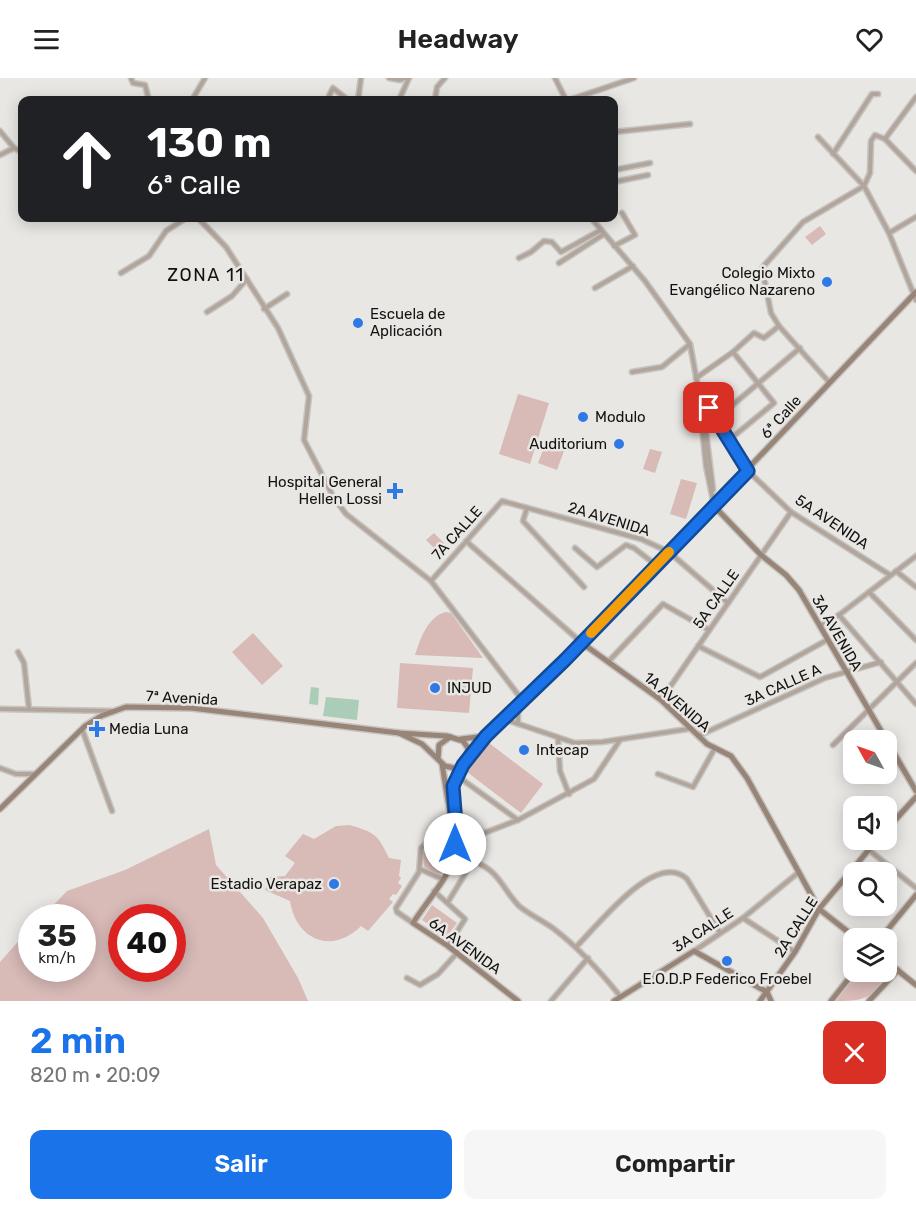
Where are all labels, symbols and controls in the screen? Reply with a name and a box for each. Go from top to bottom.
icon: menu [30,23,63,56]
text: Headway [397,23,519,55]
icon: heart [853,23,886,56]
text: 130 m [147,118,272,168]
icon: ahead [48,120,126,198]
text: 6ª Calle [147,169,241,201]
district label: ZONA 11 [167,264,245,286]
place label: Colegio Mixto Evangélico Nazareno [669,264,815,299]
marker: Colegio Mixto Evangélico Nazareno [820,275,834,289]
place label: Escuela de Aplicación [370,305,445,340]
marker: Escuela de Aplicación [351,316,365,330]
pin [683,382,734,433]
icon: arrive [692,391,725,424]
street label: 6ª Calle [757,392,805,442]
place label: Modulo [595,408,646,426]
marker: Modulo [576,410,590,424]
place label: Auditorium [529,435,607,453]
marker: Auditorium [612,437,626,451]
place label: Hospital General Hellen Lossi [267,473,382,508]
marker: Hospital General Hellen Lossi [386,482,404,500]
street label: 5A AVENIDA [792,491,872,553]
street label: 2A AVENIDA [566,498,652,540]
street label: 7A CALLE [428,502,486,564]
street label: 5A CALLE [689,566,743,632]
street label: 3A AVENIDA [808,592,866,674]
street label: 3A CALLE A [742,660,824,710]
street label: 1A AVENIDA [640,668,714,736]
place label: INJUD [447,679,492,697]
marker: INJUD [428,681,442,695]
street label: 7ª Avenida [145,687,219,709]
place label: Media Luna [109,720,188,738]
marker: Media Luna [90,722,104,736]
north arrow [843,730,897,784]
map controls [843,730,897,982]
place label: Intecap [536,741,589,759]
marker: Intecap [517,743,531,757]
button: sound [843,796,897,850]
position arrow [423,812,487,876]
button: search [843,862,897,916]
place label: Estadio Verapaz [211,875,322,893]
marker: Estadio Verapaz [327,877,341,891]
street label: 2A CALLE [770,893,822,961]
speed limit sign: 40 [108,904,186,982]
street label: 3A CALLE [669,904,737,956]
street label: 6A AVENIDA [425,914,505,978]
text: 35 [37,918,77,954]
button: layers [843,928,897,982]
text: km/h [38,949,76,967]
marker: E.O.D.P Federico Froebel [720,954,734,968]
place label: E.O.D.P Federico Froebel [642,970,812,988]
text: 2 min [30,1019,126,1062]
button: close [823,1021,886,1084]
text: 820 m · 20:09 [30,1063,160,1087]
button: Salir [30,1130,452,1199]
button: Compartir [464,1130,886,1199]

